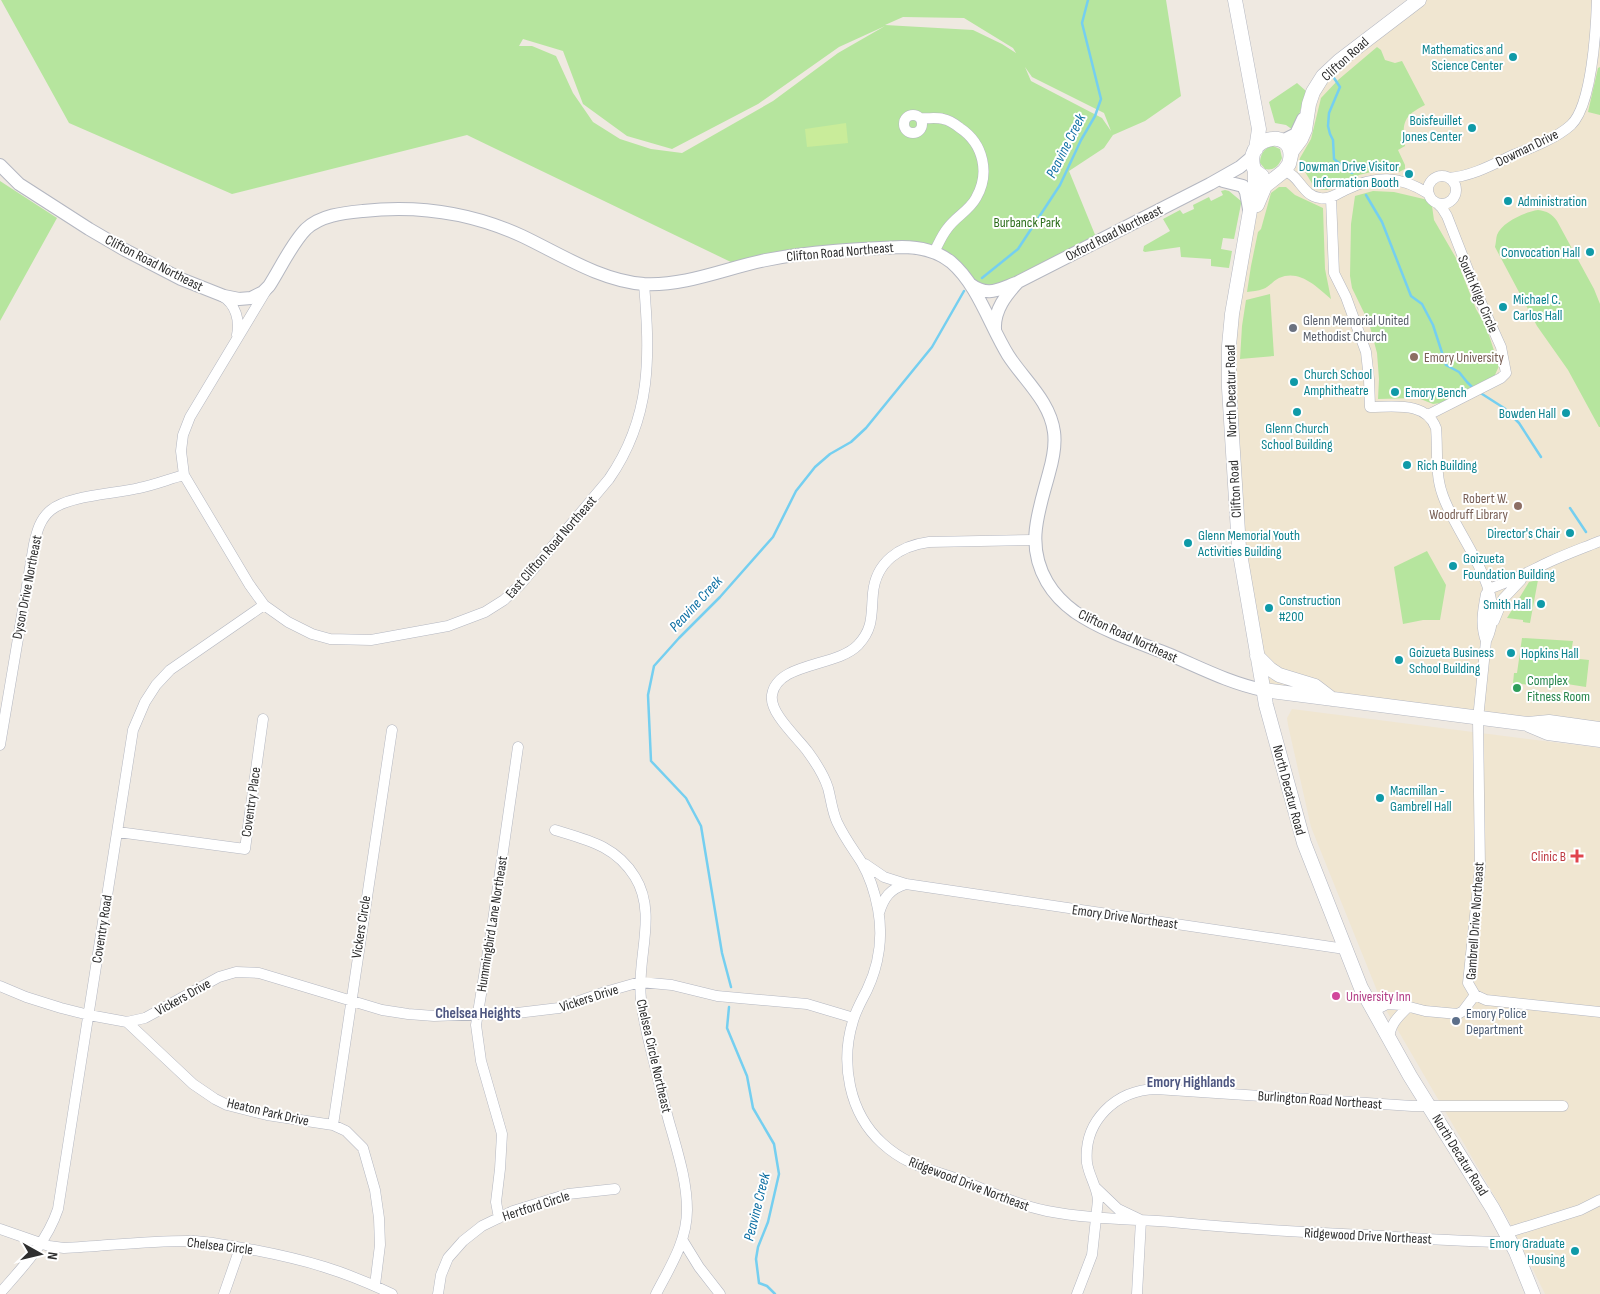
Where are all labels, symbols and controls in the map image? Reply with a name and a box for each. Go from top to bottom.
street label: Clifton Road [1318,33,1372,85]
place label: Mathematics and Science Center [1422,41,1503,74]
marker: Mathematics and Science Center [1507,51,1519,63]
water label: Peavine Creek [1042,110,1090,181]
place label: Boisfeuillet Jones Center [1401,112,1462,145]
marker: Boisfeuillet Jones Center [1466,122,1478,134]
street label: Dowman Drive [1493,126,1561,170]
place label: Dowman Drive Visitor Information Booth [1299,158,1399,191]
marker: Dowman Drive Visitor Information Booth [1403,168,1415,180]
place label: Administration [1517,193,1587,210]
marker: Administration [1502,195,1514,207]
street label: Oxford Road Northeast [1063,201,1165,265]
park label: Burbanck Park [994,214,1061,231]
street label: Clifton Road Northeast [102,231,206,295]
street label: Clifton Road Northeast [786,239,894,265]
place label: Convocation Hall [1501,244,1580,261]
marker: Convocation Hall [1584,246,1596,258]
street label: South Kilgo Circle [1454,253,1502,335]
place label: Michael C. Carlos Hall [1513,291,1562,324]
marker: Michael C. Carlos Hall [1497,301,1509,313]
place label: Glenn Memorial United Methodist Church [1303,312,1409,345]
marker: Glenn Memorial United Methodist Church [1287,322,1299,334]
street label: North Decatur Road [1222,344,1240,437]
place label: Emory University [1424,349,1505,366]
marker: Emory University [1408,351,1420,363]
place label: Church School Amphitheatre [1303,366,1372,399]
marker: Church School Amphitheatre [1288,376,1300,388]
place label: Emory Bench [1405,384,1467,401]
marker: Emory Bench [1389,386,1401,398]
place label: Bowden Hall [1499,405,1556,422]
marker: Glenn Church School Building [1291,406,1303,418]
marker: Bowden Hall [1560,407,1572,419]
place label: Glenn Church School Building [1261,420,1333,453]
place label: Rich Building [1417,457,1478,474]
marker: Rich Building [1401,459,1413,471]
street label: Clifton Road [1225,460,1245,518]
place label: Robert W. Woodruff Library [1429,490,1509,523]
street label: East Clifton Road Northeast [502,492,600,602]
marker: Robert W. Woodruff Library [1512,500,1524,512]
place label: Director's Chair [1487,525,1560,542]
place label: Glenn Memorial Youth Activities Building [1197,527,1300,560]
marker: Director's Chair [1564,527,1576,539]
street label: Dyson Drive Northeast [9,534,45,640]
marker: Glenn Memorial Youth Activities Building [1182,537,1194,549]
place label: Goizueta Foundation Building [1463,550,1556,583]
marker: Goizueta Foundation Building [1447,560,1459,572]
water label: Peavine Creek [665,572,727,636]
place label: Construction #200 [1279,592,1341,625]
place label: Smith Hall [1483,596,1531,613]
marker: Smith Hall [1535,598,1547,610]
marker: Construction #200 [1263,602,1275,614]
street label: Clifton Road Northeast [1076,606,1180,666]
place label: Goizueta Business School Building [1409,644,1494,677]
place label: Hopkins Hall [1521,645,1579,662]
marker: Hopkins Hall [1505,647,1517,659]
marker: Goizueta Business School Building [1393,654,1405,666]
place label: Complex Fitness Room [1527,672,1590,705]
marker: Complex Fitness Room [1511,682,1523,694]
street label: North Decatur Road [1269,743,1309,837]
street label: Coventry Place [238,766,264,838]
place label: Macmillan - Gambrell Hall [1390,782,1452,815]
marker: Macmillan - Gambrell Hall [1374,792,1386,804]
place label: Clinic B [1531,848,1566,865]
marker: Clinic B [1570,849,1584,863]
street label: Hummingbird Lane Northeast [473,855,511,993]
street label: Gambrell Drive Northeast [1462,861,1488,981]
street label: Coventry Road [88,894,116,964]
street label: Vickers Circle [348,894,374,960]
street label: Emory Drive Northeast [1071,901,1179,933]
street label: Vickers Drive [152,975,214,1019]
street label: Vickers Drive [557,981,621,1015]
place label: University Inn [1346,988,1411,1005]
marker: University Inn [1330,990,1342,1002]
street label: Chelsea Circle Northeast [633,997,675,1115]
district label: Chelsea Heights [435,1004,521,1023]
place label: Emory Police Department [1466,1005,1527,1038]
marker: Emory Police Department [1450,1015,1462,1027]
district label: Emory Highlands [1147,1073,1236,1092]
street label: Burlington Road Northeast [1257,1087,1383,1113]
street label: Heaton Park Drive [225,1094,311,1130]
street label: North Decatur Road [1428,1111,1492,1199]
street label: Ridgewood Drive Northeast [906,1153,1032,1215]
water label: Peavine Creek [739,1171,775,1243]
street label: Hertford Circle [500,1187,572,1225]
street label: Ridgewood Drive Northeast [1304,1224,1432,1248]
north arrow [15,1229,65,1279]
street label: Chelsea Circle [186,1234,254,1258]
place label: Emory Graduate Housing [1490,1235,1565,1268]
marker: Emory Graduate Housing [1569,1245,1581,1257]
text: N [43,1251,61,1261]

